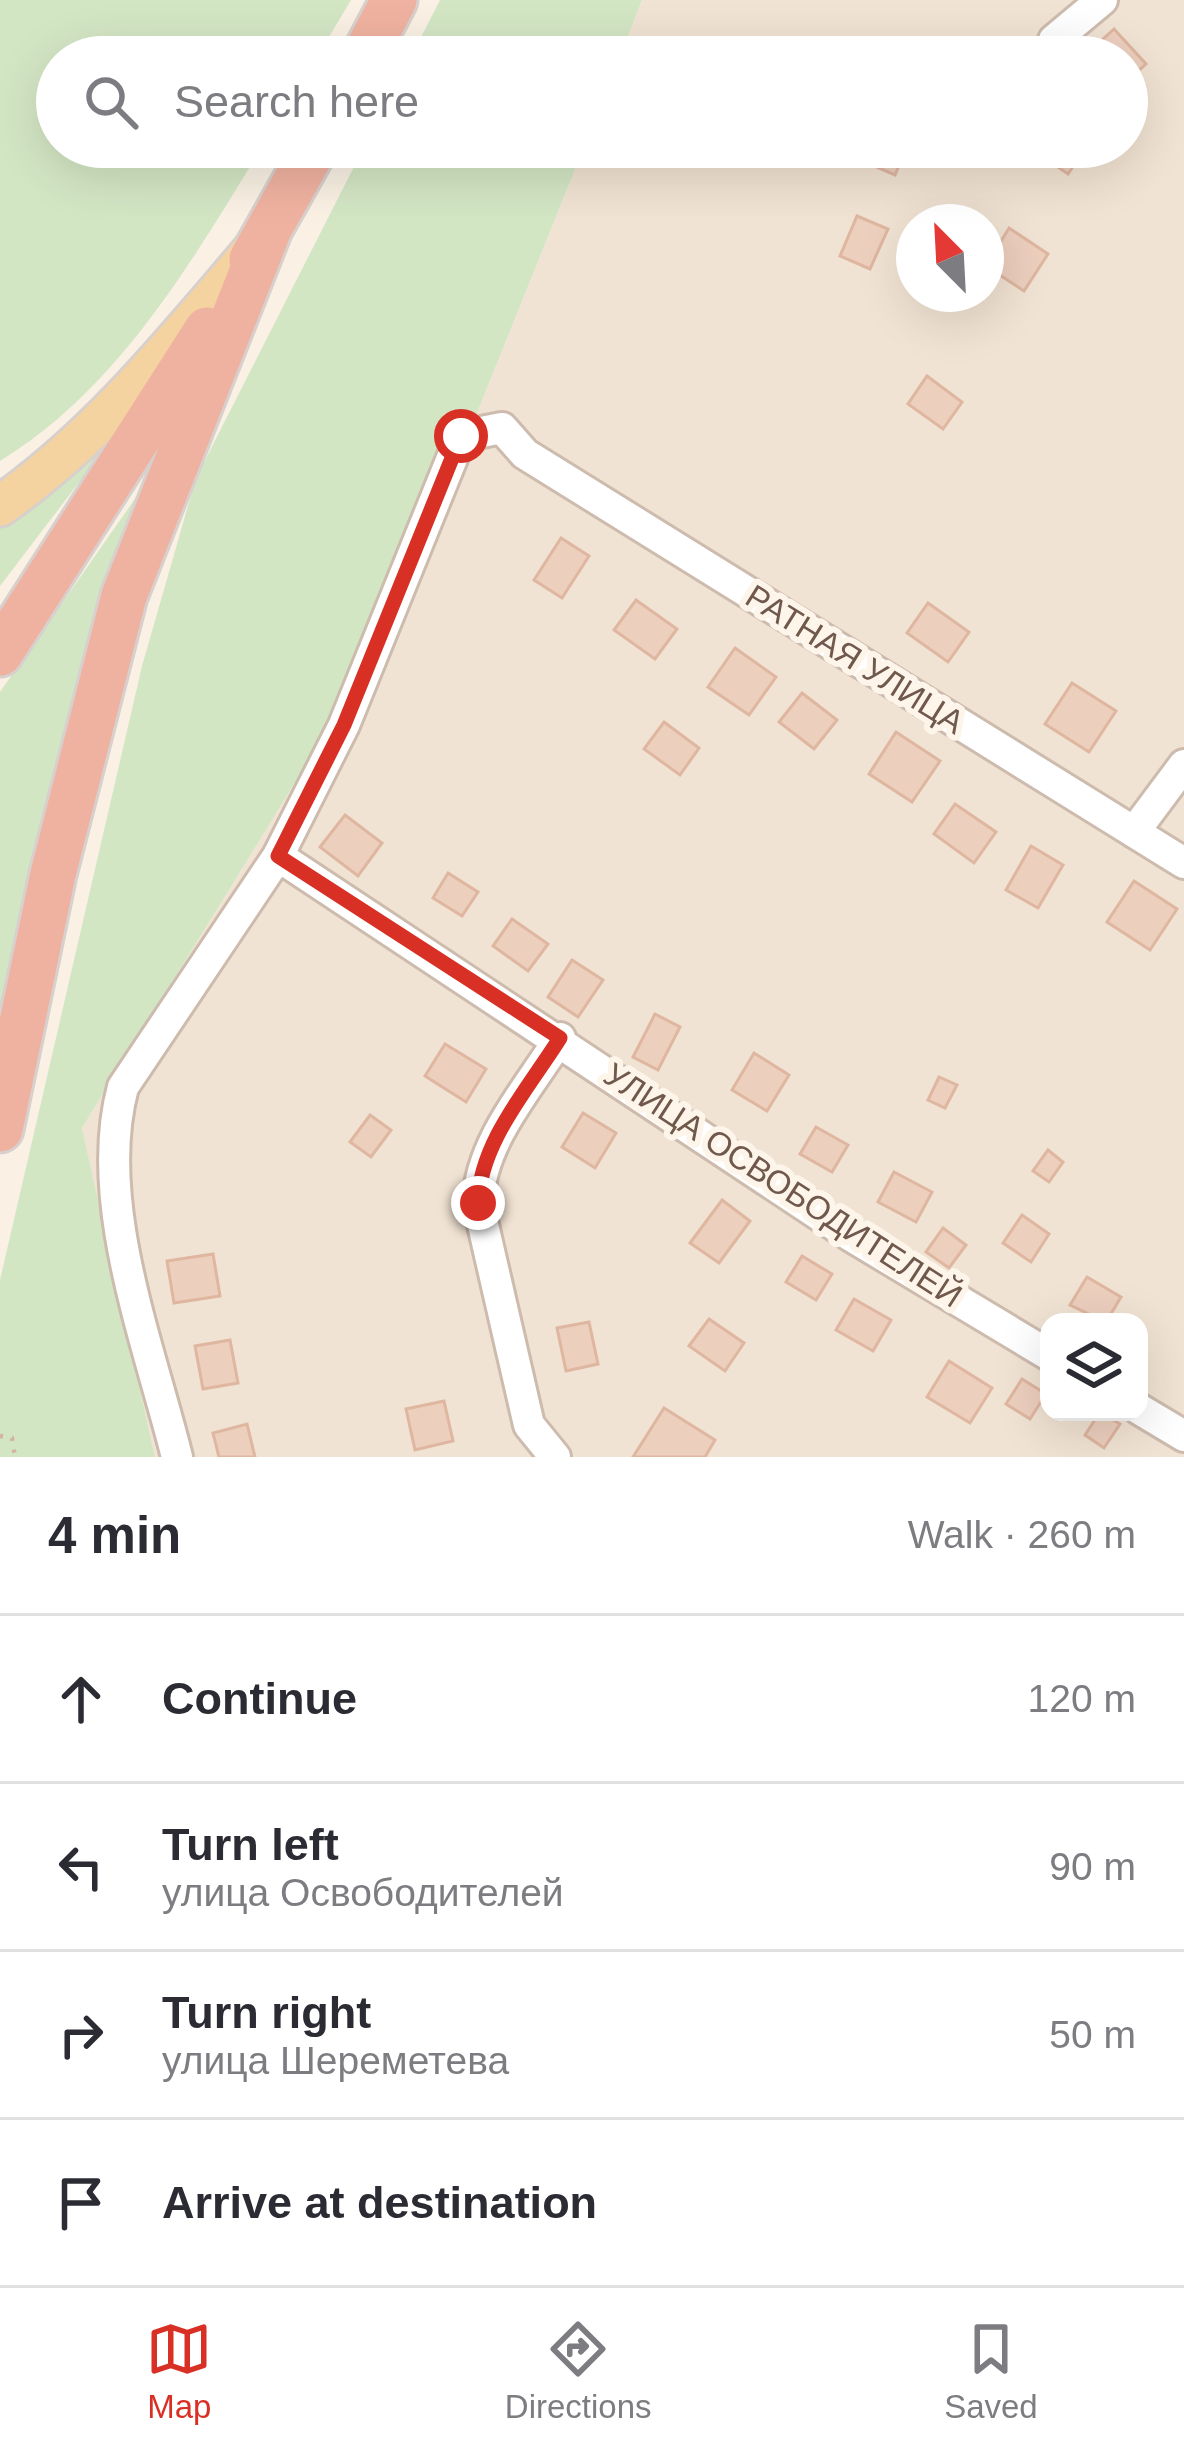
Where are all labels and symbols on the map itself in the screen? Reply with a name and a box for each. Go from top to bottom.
north arrow [896,204,1004,312]
route start [434,409,488,463]
street label: РАТНАЯ УЛИЦА [739,577,971,741]
street label: УЛИЦА ОСВОБОДИТЕЛЕЙ [597,1055,969,1315]
route end [451,1176,505,1230]

